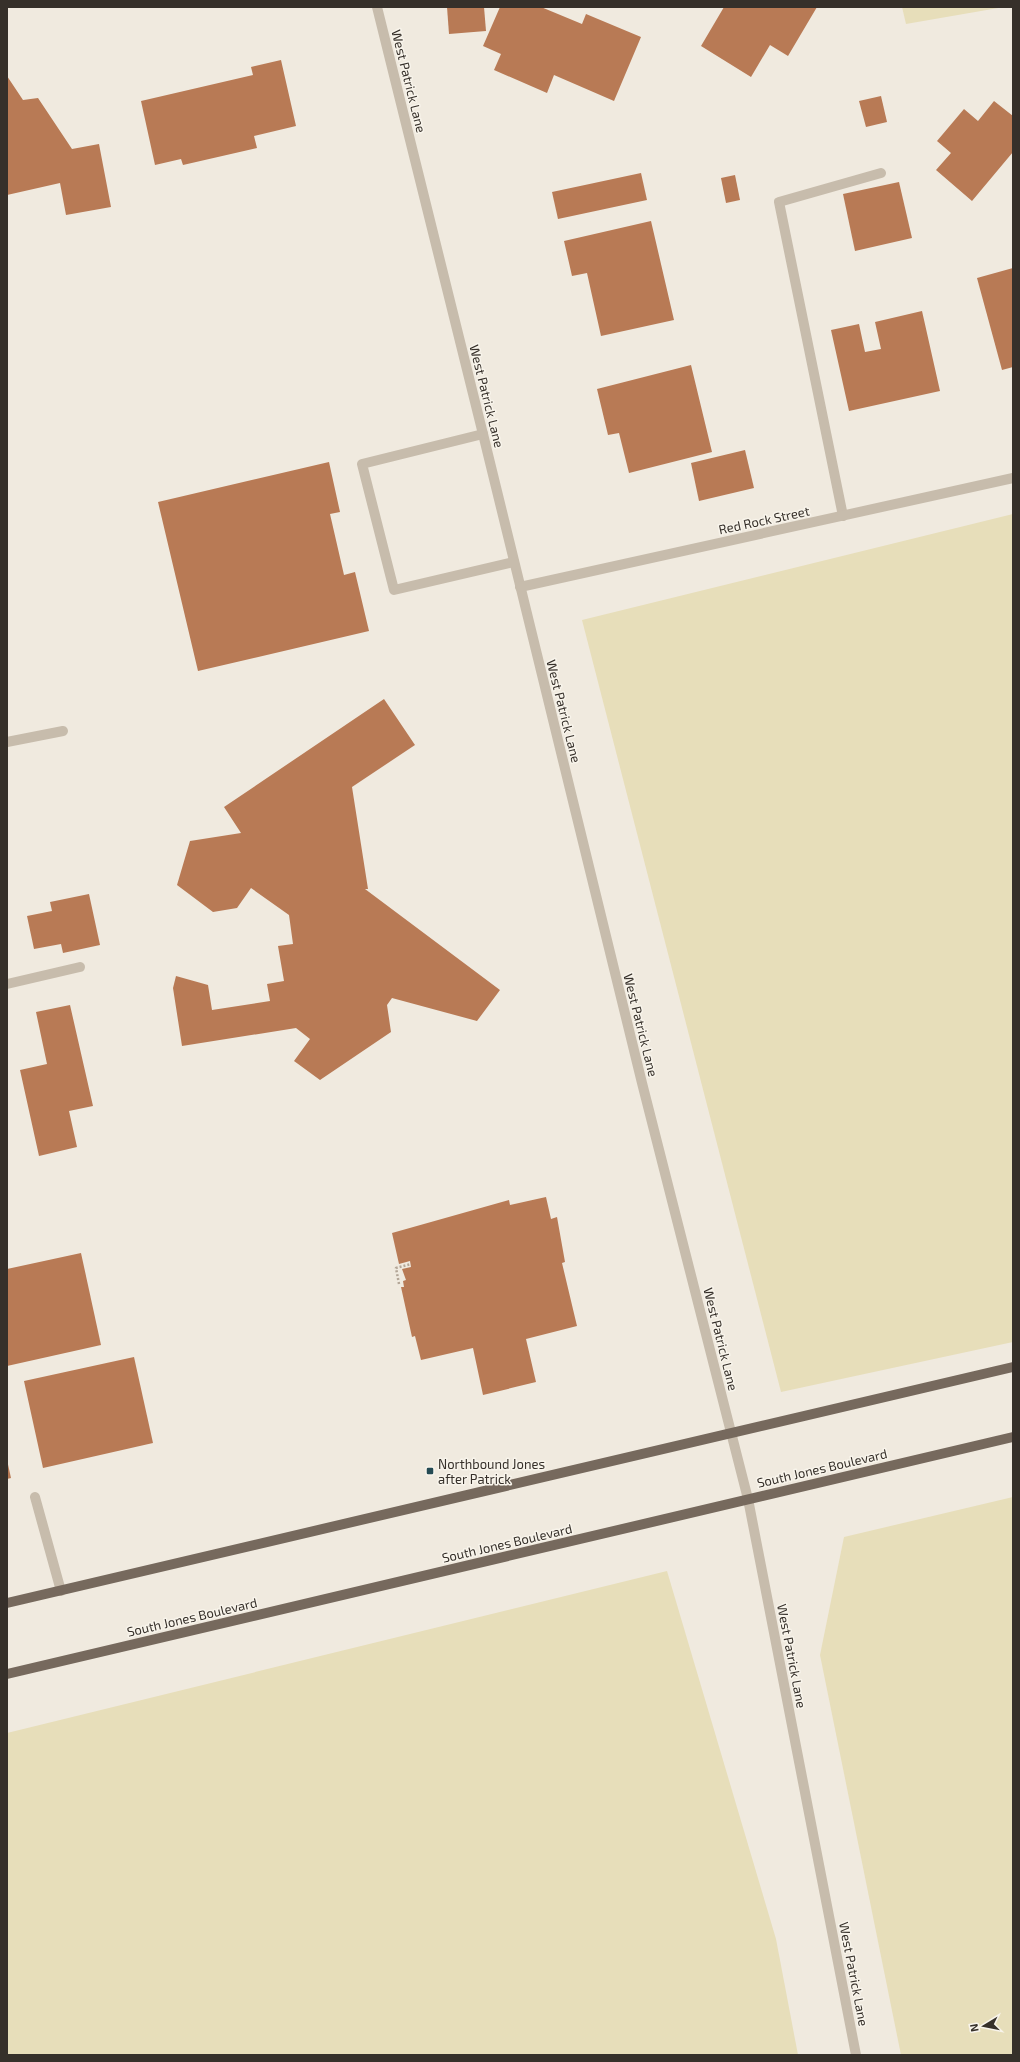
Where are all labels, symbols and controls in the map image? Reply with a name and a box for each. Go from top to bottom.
street label: West Patrick Lane [388,28,430,134]
street label: West Patrick Lane [466,343,508,449]
street label: Red Rock Street [717,503,811,537]
street label: West Patrick Lane [543,658,585,764]
street label: West Patrick Lane [620,972,662,1078]
street label: West Patrick Lane [700,1286,742,1392]
street label: South Jones Boulevard [755,1445,889,1491]
place label: Northbound Jones after Patrick [438,1456,545,1487]
marker: Northbound Jones after Patrick [425,1466,435,1476]
street label: South Jones Boulevard [440,1520,574,1566]
street label: South Jones Boulevard [125,1594,259,1640]
street label: West Patrick Lane [774,1603,810,1709]
street label: West Patrick Lane [836,1921,872,2027]
north arrow [964,2006,1004,2046]
text: N [967,2023,981,2033]

